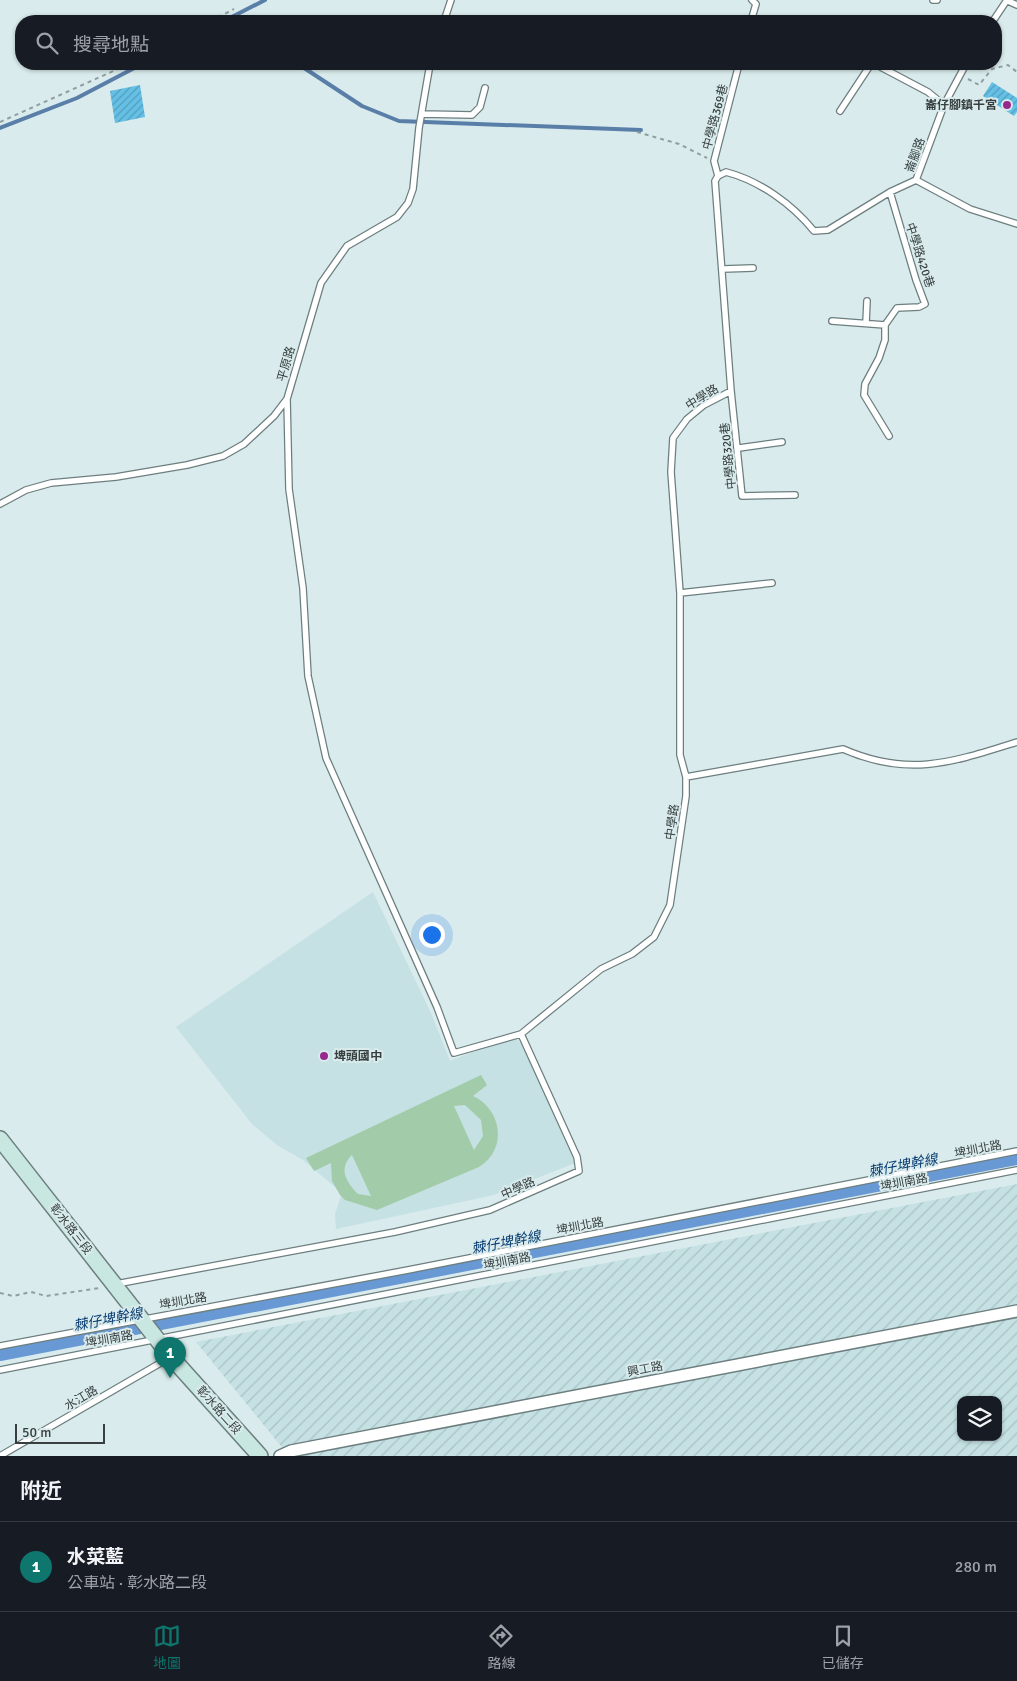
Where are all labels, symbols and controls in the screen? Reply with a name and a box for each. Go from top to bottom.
search box [15,15,1002,70]
icon: search [33,29,61,57]
text: 搜尋地點 [73,33,149,57]
street label: 中學路369巷 [700,83,731,152]
place label: 崙仔腳鎮千宮 [925,98,997,113]
marker: 崙仔腳鎮千宮 [1001,99,1013,111]
street label: 崙腳路 [902,136,929,175]
street label: 中學路420巷 [902,221,937,290]
street label: 平原路 [274,345,299,384]
street label: 中學路 [683,382,722,413]
street label: 中學路320巷 [718,422,739,490]
street label: 中學路 [663,803,682,841]
your location [419,922,445,948]
place label: 埤頭國中 [334,1049,382,1064]
marker: 埤頭國中 [318,1050,330,1062]
street label: 埤圳北路 [953,1138,1003,1161]
water label: 棘仔埤幹線 [867,1150,941,1181]
street label: 埤圳南路 [879,1171,929,1194]
street label: 中學路 [499,1174,538,1203]
street label: 彰水路三段 [46,1201,95,1258]
street label: 埤圳北路 [555,1215,605,1238]
water label: 棘仔埤幹線 [470,1227,544,1258]
street label: 埤圳南路 [482,1250,532,1273]
street label: 埤圳北路 [158,1290,208,1313]
water label: 棘仔埤幹線 [72,1304,146,1335]
street label: 埤圳南路 [84,1328,134,1351]
pin: 1 [154,1337,186,1378]
street label: 興工路 [626,1359,664,1380]
street label: 水江路 [62,1383,101,1414]
street label: 彰水路二段 [193,1383,244,1438]
map controls [957,1396,1002,1441]
button: layers [957,1396,1002,1441]
scale bar [15,1421,105,1444]
text: 50 m [22,1424,51,1441]
text: 附近 [20,1478,62,1504]
text: 水菜藍 [67,1545,124,1569]
text: 1 [32,1557,40,1577]
text: 280 m [955,1557,997,1577]
text: 公車站 · 彰水路二段 [67,1573,207,1593]
tab: 地圖 [153,1622,181,1672]
tab: 路線 [487,1622,515,1672]
tab: 已儲存 [822,1622,864,1672]

